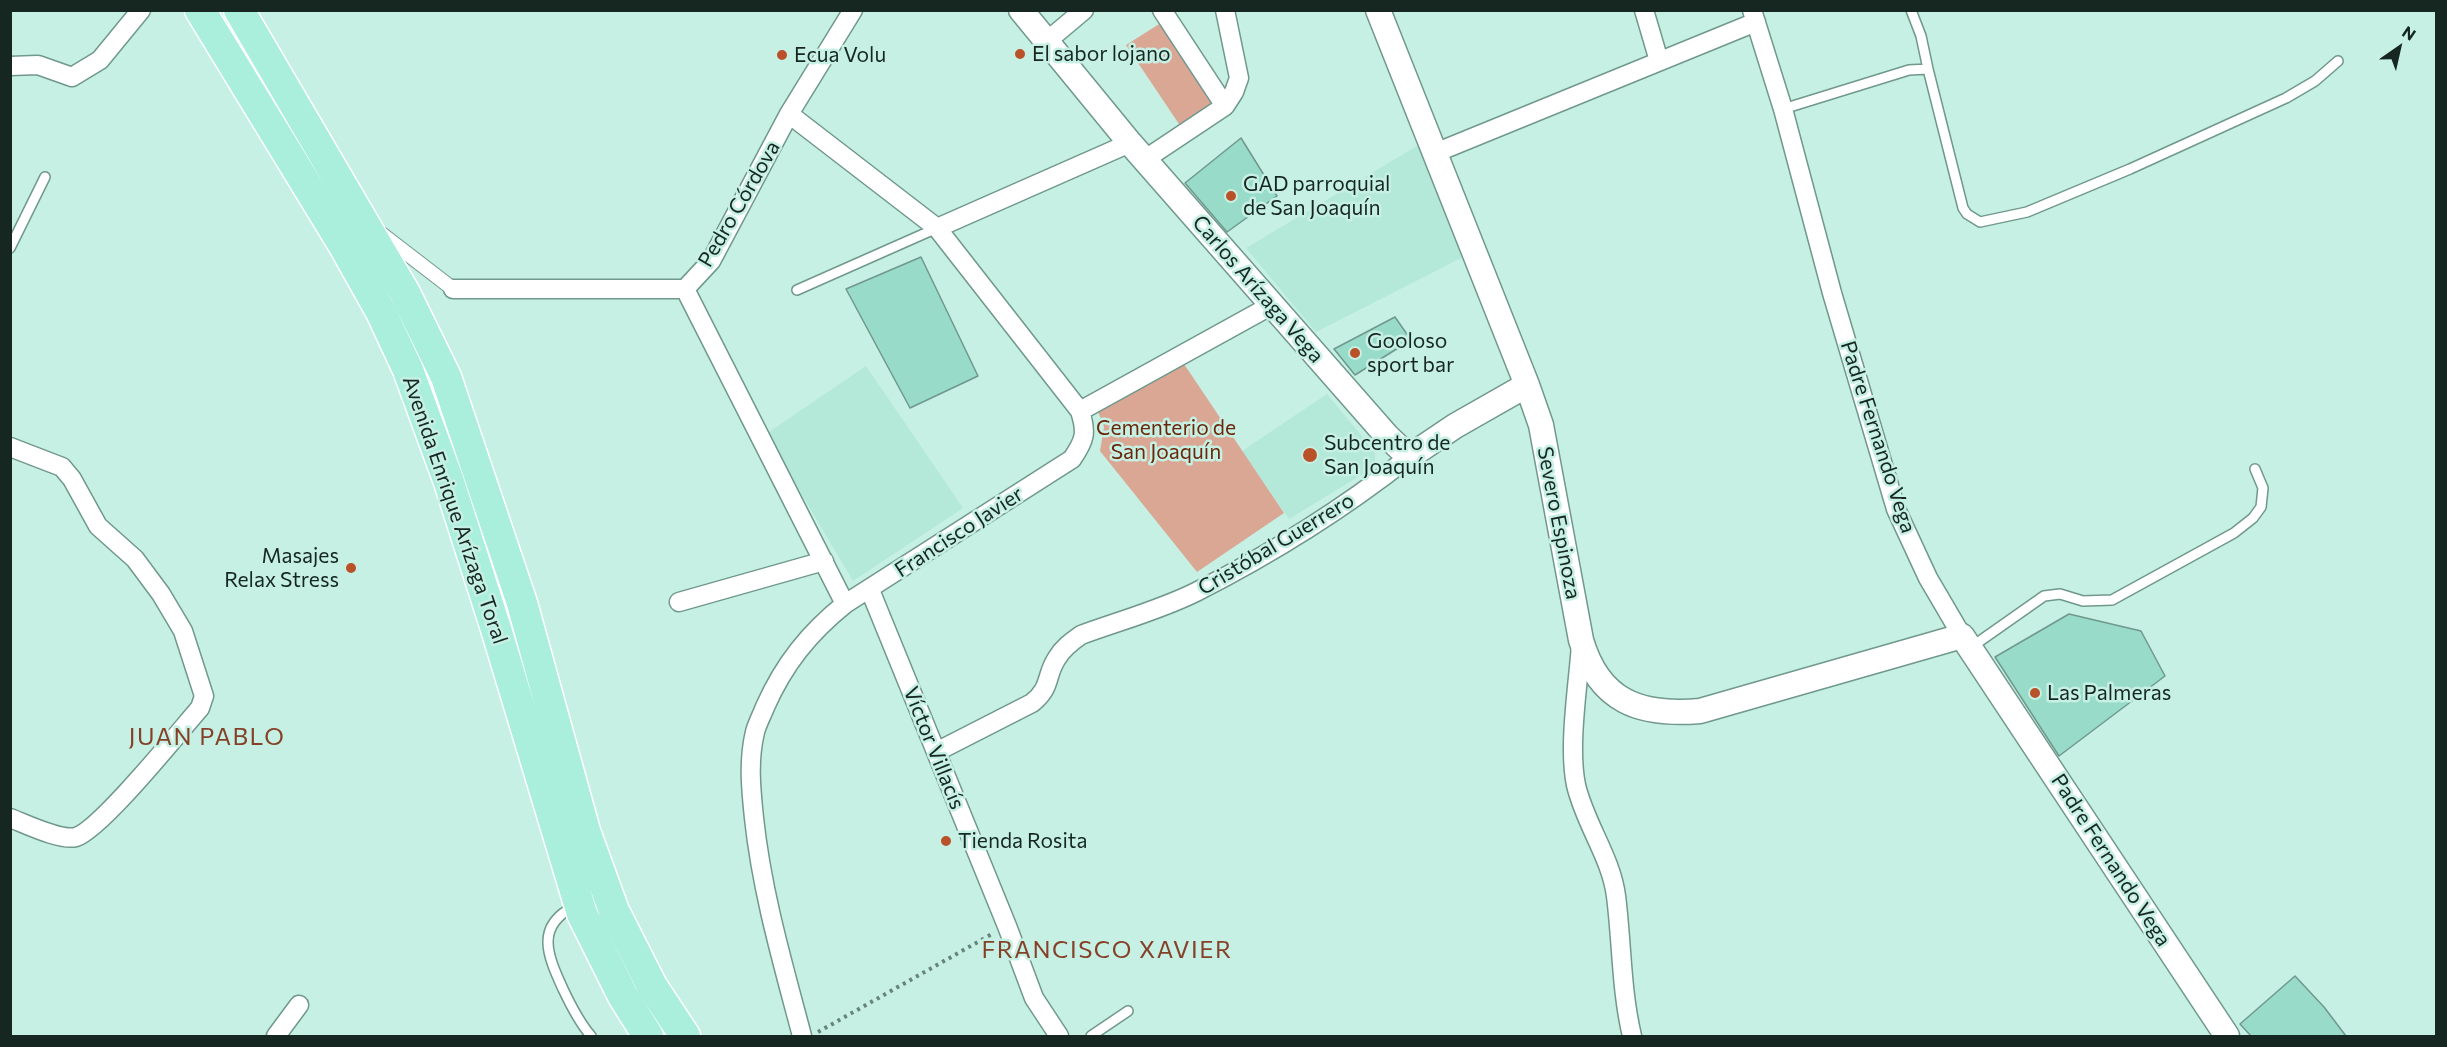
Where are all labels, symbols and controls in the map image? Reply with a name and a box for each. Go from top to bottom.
north arrow [2369,18,2429,78]
text: N [2399,21,2420,44]
place label: El sabor lojano [1032,41,1171,67]
place label: Ecua Volu [794,42,886,68]
marker: El sabor lojano [1013,47,1027,61]
marker: Ecua Volu [775,48,789,62]
street label: Pedro Córdova [693,136,785,272]
place label: GAD parroquial de San Joaquín [1243,171,1390,221]
marker: GAD parroquial de San Joaquín [1224,189,1238,203]
street label: Carlos Arízaga Vega [1187,210,1329,368]
place label: Gooloso sport bar [1367,328,1454,378]
street label: Padre Fernando Vega [1835,338,1921,536]
marker: Gooloso sport bar [1348,346,1362,360]
street label: Avenida Enrique Arízaga Toral [397,373,513,647]
park label: Cementerio de San Joaquín [1096,415,1236,465]
place label: Subcentro de San Joaquín [1324,430,1450,480]
street label: Severo Espinoza [1532,445,1586,601]
marker: Subcentro de San Joaquín [1301,446,1319,464]
street label: Francisco Javier [890,481,1028,583]
street label: Cristóbal Guerrero [1193,487,1359,601]
place label: Masajes Relax Stress [224,543,339,593]
marker: Masajes Relax Stress [344,561,358,575]
place label: Las Palmeras [2047,680,2171,706]
street label: Víctor Villacís [898,683,970,813]
marker: Las Palmeras [2028,686,2042,700]
district label: JUAN PABLO [129,723,285,751]
street label: Padre Fernando Vega [2046,769,2176,951]
place label: Tienda Rosita [958,828,1087,854]
marker: Tienda Rosita [939,834,953,848]
district label: FRANCISCO XAVIER [982,936,1232,964]

